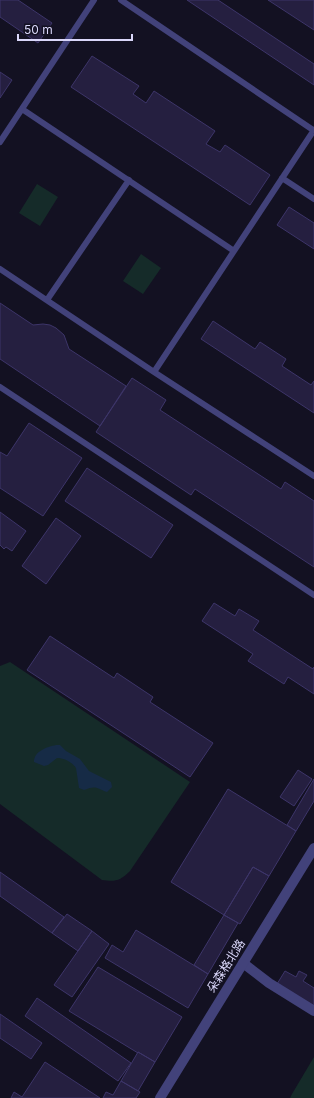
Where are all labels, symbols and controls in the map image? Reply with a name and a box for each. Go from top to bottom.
scale bar [18,16,132,42]
text: 50 m [24,22,53,37]
street label: 朵森格北路 [203,936,248,995]

